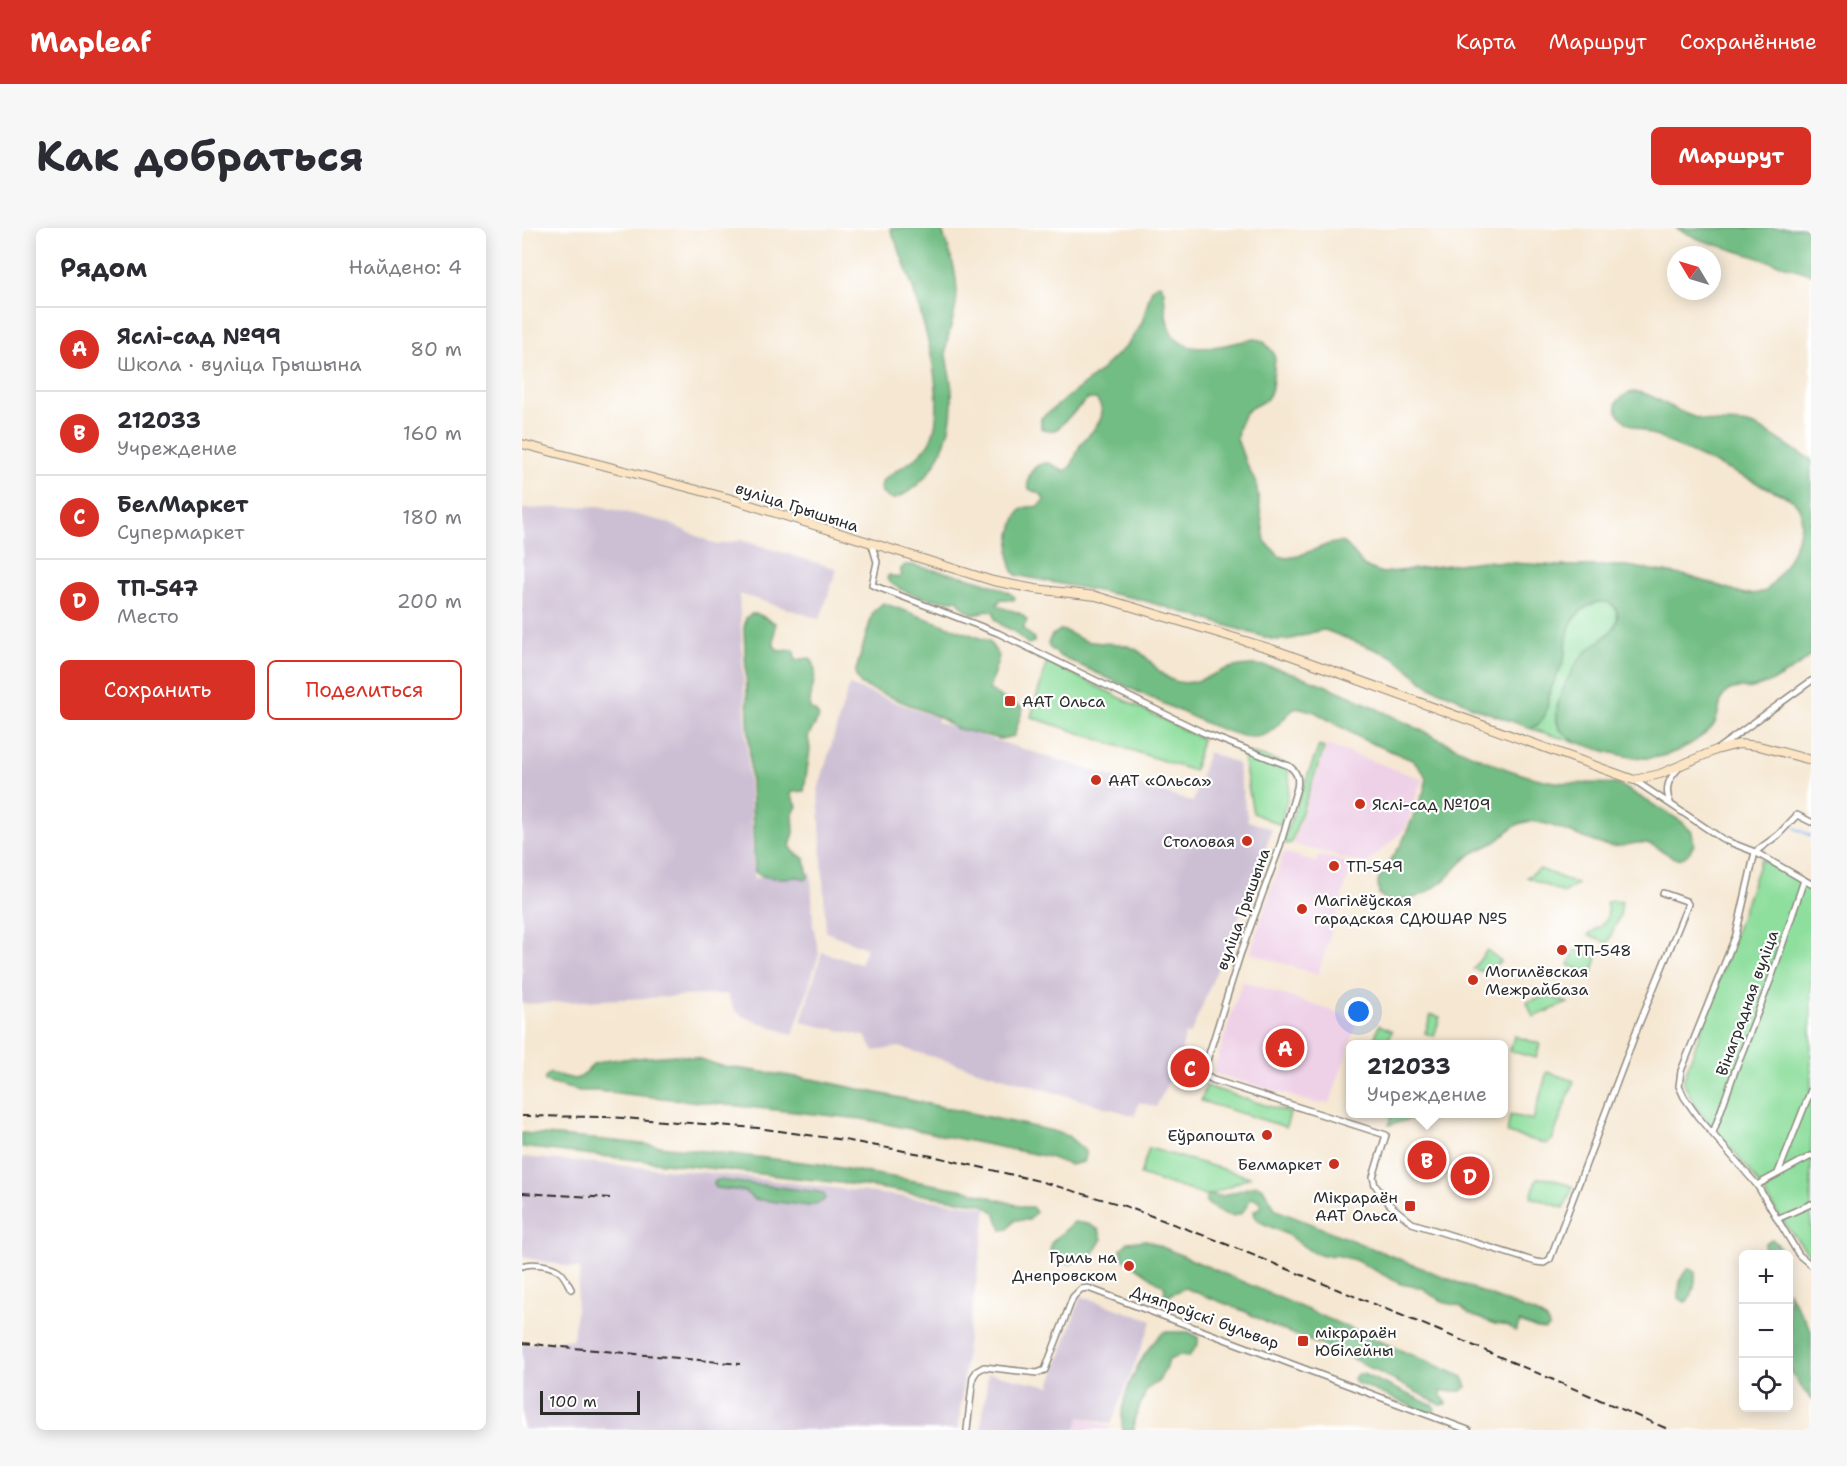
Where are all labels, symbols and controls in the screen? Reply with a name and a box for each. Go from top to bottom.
text: Mapleaf [30,23,151,61]
text: Карта [1456,28,1516,56]
text: Маршрут [1549,28,1647,56]
text: Сохранённые [1680,28,1817,56]
button: Маршрут [1651,127,1811,185]
text: Как добраться [36,128,364,184]
north arrow [1667,246,1721,300]
text: Рядом [60,250,147,285]
text: Найдено: 4 [349,254,462,280]
text: Яслі-сад №99 [117,322,281,351]
text: A [72,336,87,362]
text: 80 m [410,336,462,362]
text: Школа · вуліца Грышына [117,351,362,377]
text: 212033 [117,406,201,435]
text: B [73,420,86,446]
text: 160 m [403,420,462,446]
text: Учреждение [117,435,237,461]
street label: вуліца Грышына [733,477,861,537]
text: БелМаркет [117,490,248,519]
text: C [73,504,86,530]
text: 180 m [402,504,462,530]
text: Супермаркет [117,519,244,545]
text: ТП-547 [117,574,199,603]
text: D [72,588,87,614]
text: 200 m [397,588,462,614]
text: Место [117,603,179,629]
button: Сохранить [60,660,255,720]
button: Поделиться [267,660,462,720]
place label: ААТ Ольса [1022,691,1105,712]
marker: ААТ Ольса [1003,694,1017,708]
place label: ААТ «Ольса» [1108,770,1211,791]
marker: ААТ «Ольса» [1089,773,1103,787]
place label: Яслі-сад №109 [1372,794,1491,815]
marker: Яслі-сад №109 [1353,797,1367,811]
place label: Столовая [1163,831,1235,852]
marker: Столовая [1240,834,1254,848]
street label: вуліца Грышына [1211,845,1275,973]
place label: ТП-549 [1346,856,1403,877]
marker: ТП-549 [1327,859,1341,873]
place label: Магілёўская гарадская СДЮШАР №5 [1314,890,1507,929]
marker: Магілёўская гарадская СДЮШАР №5 [1295,902,1309,916]
street label: Вінаградная вуліца [1711,927,1783,1079]
place label: ТП-548 [1574,940,1632,961]
marker: ТП-548 [1555,943,1569,957]
place label: Могилёвская Межрайбаза [1485,961,1588,1000]
marker: Могилёвская Межрайбаза [1466,973,1480,987]
your location [1344,997,1373,1026]
pin: A [1266,1026,1305,1070]
popup [1346,1040,1508,1118]
pin: C [1170,1046,1210,1090]
text: 212033 [1367,1052,1451,1081]
text: Учреждение [1367,1081,1487,1107]
place label: Еўрапошта [1167,1125,1255,1146]
marker: Еўрапошта [1260,1128,1274,1142]
pin: B [1408,1138,1446,1182]
place label: Белмаркет [1237,1154,1323,1175]
pin: D [1450,1154,1490,1198]
marker: Белмаркет [1327,1157,1341,1171]
place label: Мікрараён ААТ Ольса [1313,1187,1398,1226]
marker: Мікрараён ААТ Ольса [1403,1199,1417,1213]
place label: Гриль на Днепровском [1012,1247,1117,1286]
map controls [1739,1250,1793,1412]
button: + [1739,1250,1793,1304]
marker: Гриль на Днепровском [1122,1259,1136,1273]
street label: Дняпроўскі бульвар [1128,1280,1282,1354]
button: − [1739,1304,1793,1358]
place label: мікрараён Юбілейны [1315,1322,1397,1361]
marker: мікрараён Юбілейны [1296,1334,1310,1348]
button: locate [1739,1358,1793,1412]
scale bar [540,1388,640,1416]
text: 100 m [549,1391,597,1412]

